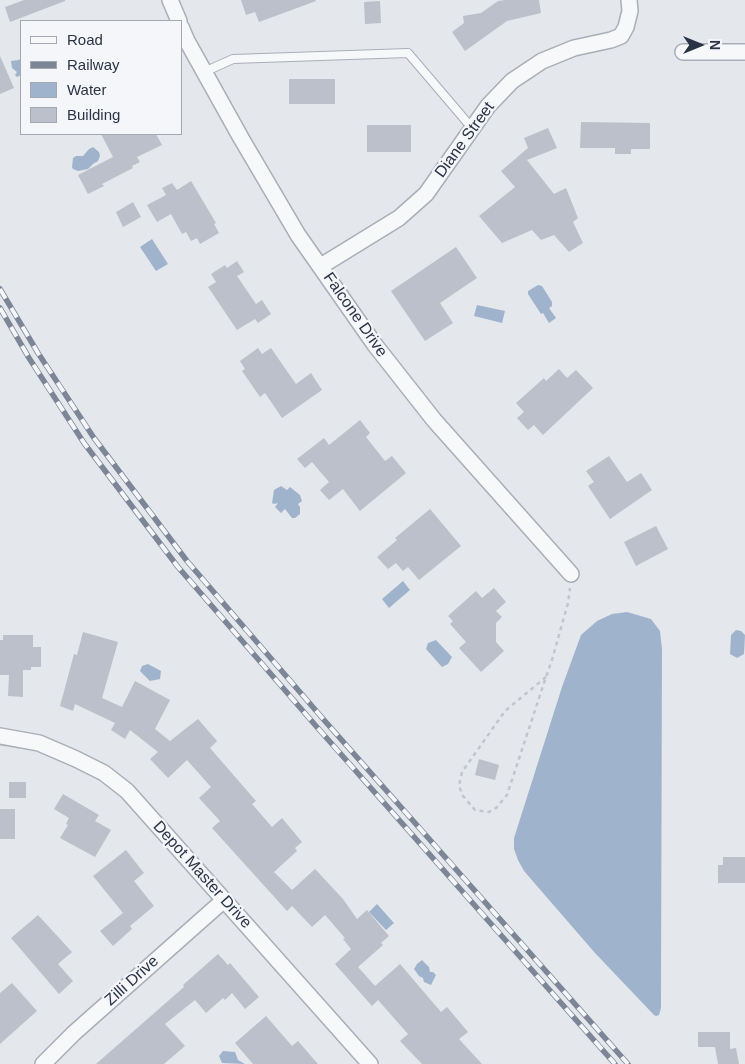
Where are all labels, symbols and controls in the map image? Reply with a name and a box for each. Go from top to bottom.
legend [20,20,182,135]
north arrow [675,20,725,70]
text: Road [67,31,103,48]
text: N [707,40,723,50]
text: Railway [67,56,120,73]
text: Water [67,81,106,98]
street label: Diane Street [431,98,499,182]
text: Building [67,106,120,123]
street label: Falcone Drive [319,269,391,361]
street label: Depot Master Drive [149,817,255,933]
street label: Zilli Drive [101,952,163,1010]

